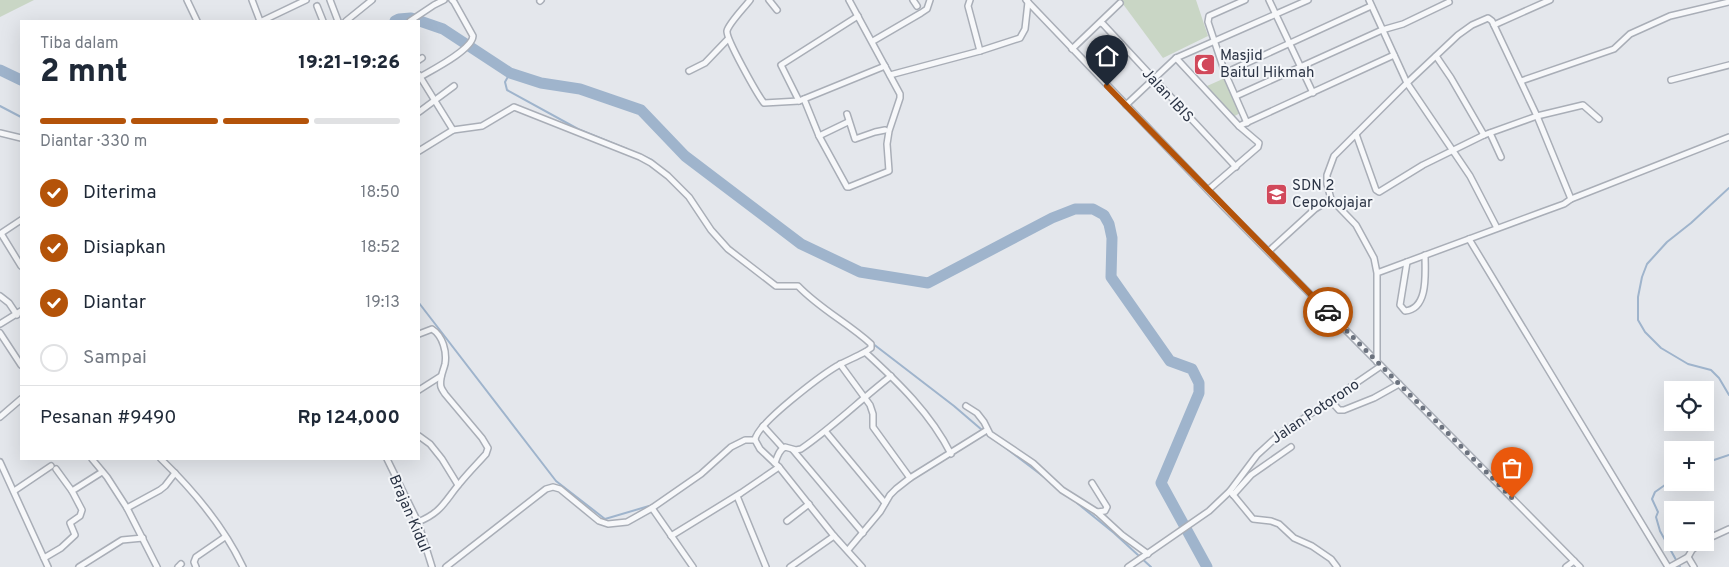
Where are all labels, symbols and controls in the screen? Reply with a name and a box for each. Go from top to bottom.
text: Tiba dalam [40,34,119,54]
pin [1086,35,1128,86]
icon: home [1093,42,1121,70]
place label: Masjid Baitul Hikmah [1220,47,1314,83]
text: 19:21–19:26 [298,51,400,75]
mosque icon: Masjid Baitul Hikmah [1192,52,1216,76]
text: 2 mnt [40,53,128,93]
street label: Jalan IBIS [1137,65,1197,127]
text: Diantar · 330 m [40,132,147,152]
place label: SDN 2 Cepokojajar [1292,177,1373,213]
icon: check [40,179,68,207]
text: Diterima [83,181,157,205]
school or university icon: SDN 2 Cepokojajar [1264,182,1288,206]
text: 18:50 [360,183,400,203]
icon: check [40,234,68,262]
text: Disiapkan [83,236,166,260]
text: 18:52 [361,238,400,258]
courier [1303,287,1353,337]
icon: check [40,289,68,317]
text: Diantar [83,291,146,315]
text: 19:13 [365,293,400,313]
icon: car [1314,298,1342,326]
text: Sampai [83,346,147,370]
street label: Jalan Potorono [1268,376,1364,449]
map controls [1664,381,1714,551]
button: locate [1664,381,1714,431]
text: Pesanan #9490 [40,406,176,430]
text: Rp 124,000 [297,406,400,430]
button: + [1664,441,1714,491]
pin [1491,447,1533,498]
icon: bag [1498,454,1526,482]
street label: Brajan Kidul [384,472,433,555]
button: − [1664,501,1714,551]

